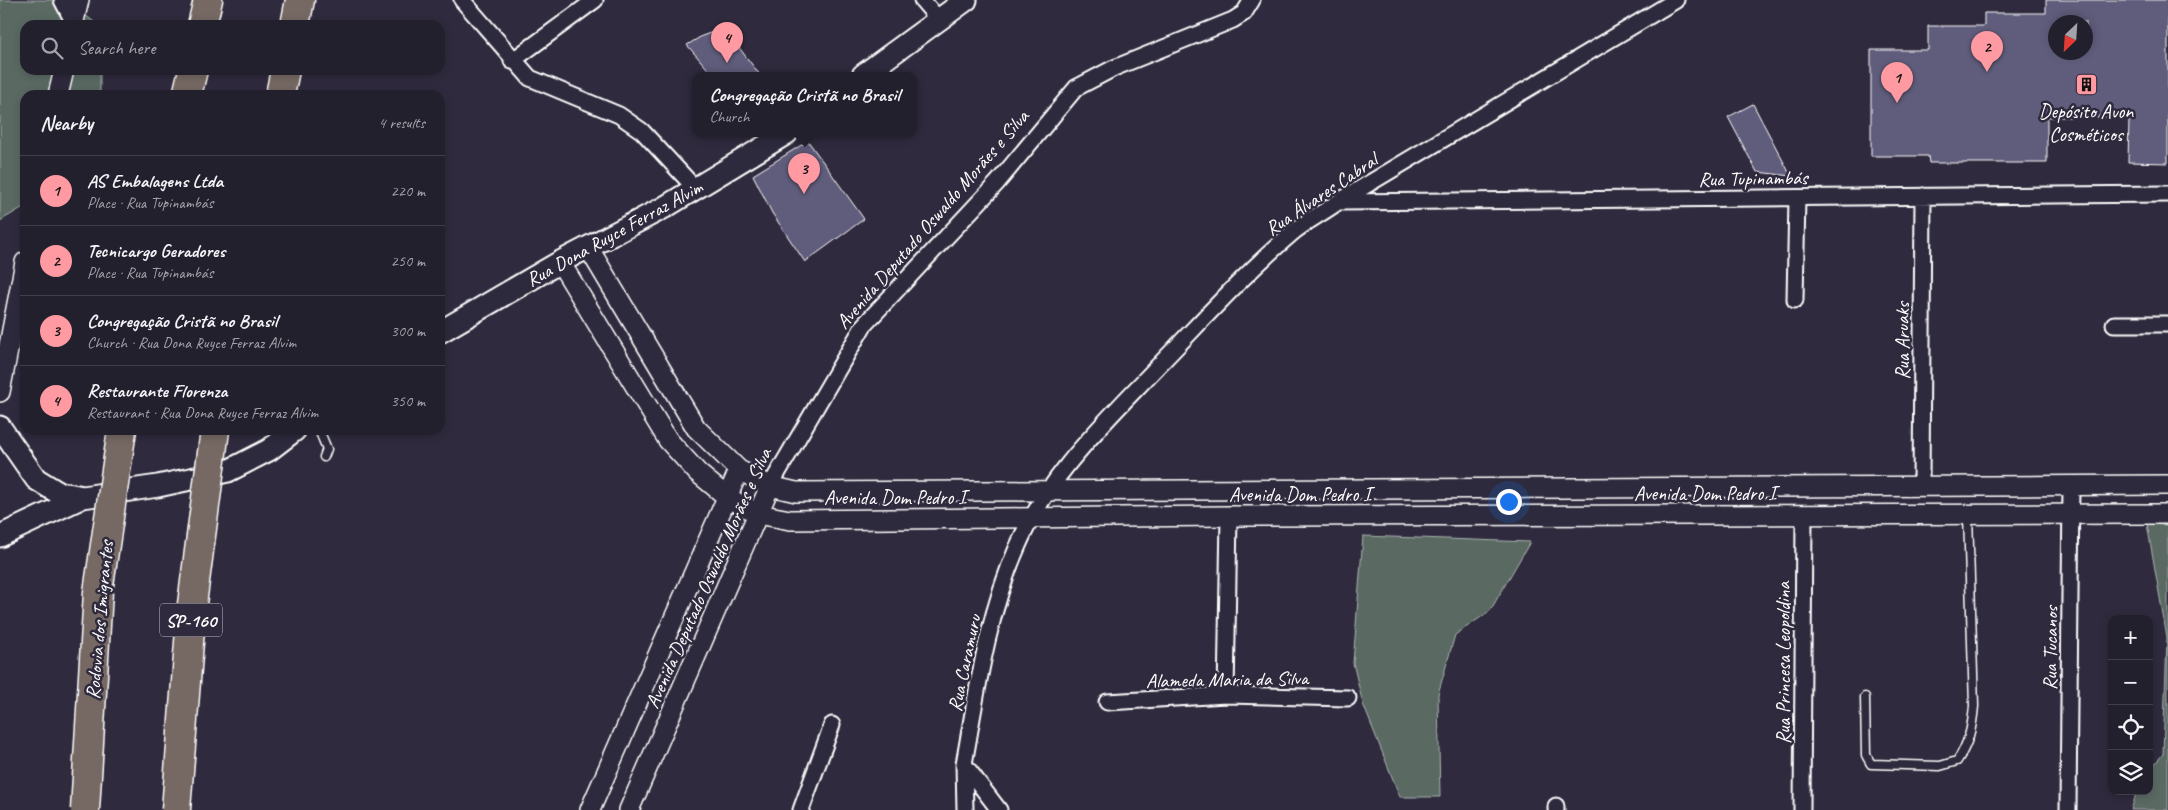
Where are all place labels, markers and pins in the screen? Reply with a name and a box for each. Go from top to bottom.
pin: 4 [711,22,743,63]
pin: 2 [1971,31,2003,72]
pin: 1 [1881,62,1913,103]
building icon: Depósito Avon Cosméticos [2074,73,2098,97]
place label: Depósito Avon Cosméticos [2039,99,2134,147]
pin: 3 [788,153,820,194]

